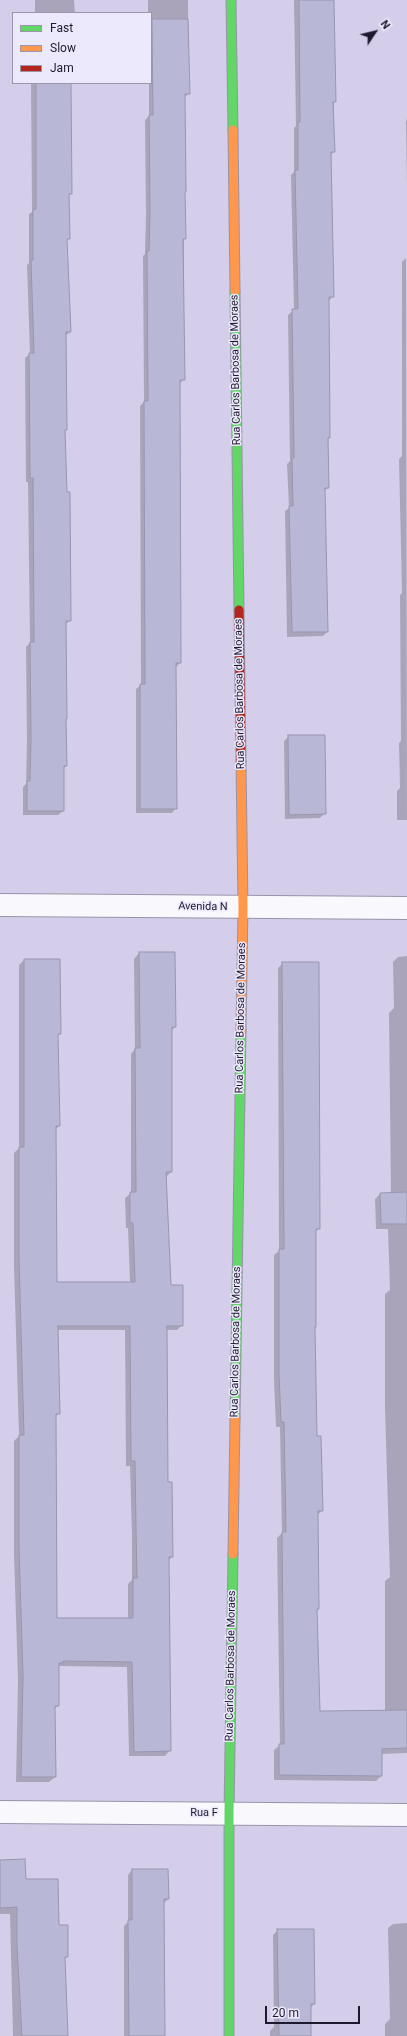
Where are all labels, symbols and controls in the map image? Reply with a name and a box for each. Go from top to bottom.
legend [12,12,152,84]
north arrow [355,12,395,52]
text: N [378,18,393,32]
text: Fast [50,21,73,35]
text: Slow [50,41,76,55]
text: Jam [50,61,74,75]
street label: Rua Carlos Barbosa de Moraes [228,294,244,446]
street label: Rua Carlos Barbosa de Moraes [232,618,248,770]
street label: Avenida N [178,900,228,914]
street label: Rua Carlos Barbosa de Moraes [233,942,249,1094]
street label: Rua Carlos Barbosa de Moraes [228,1266,244,1418]
street label: Rua Carlos Barbosa de Moraes [223,1590,239,1742]
street label: Rua F [190,1806,218,1820]
scale bar [267,1998,362,2024]
text: 20 m [272,2006,299,2020]

